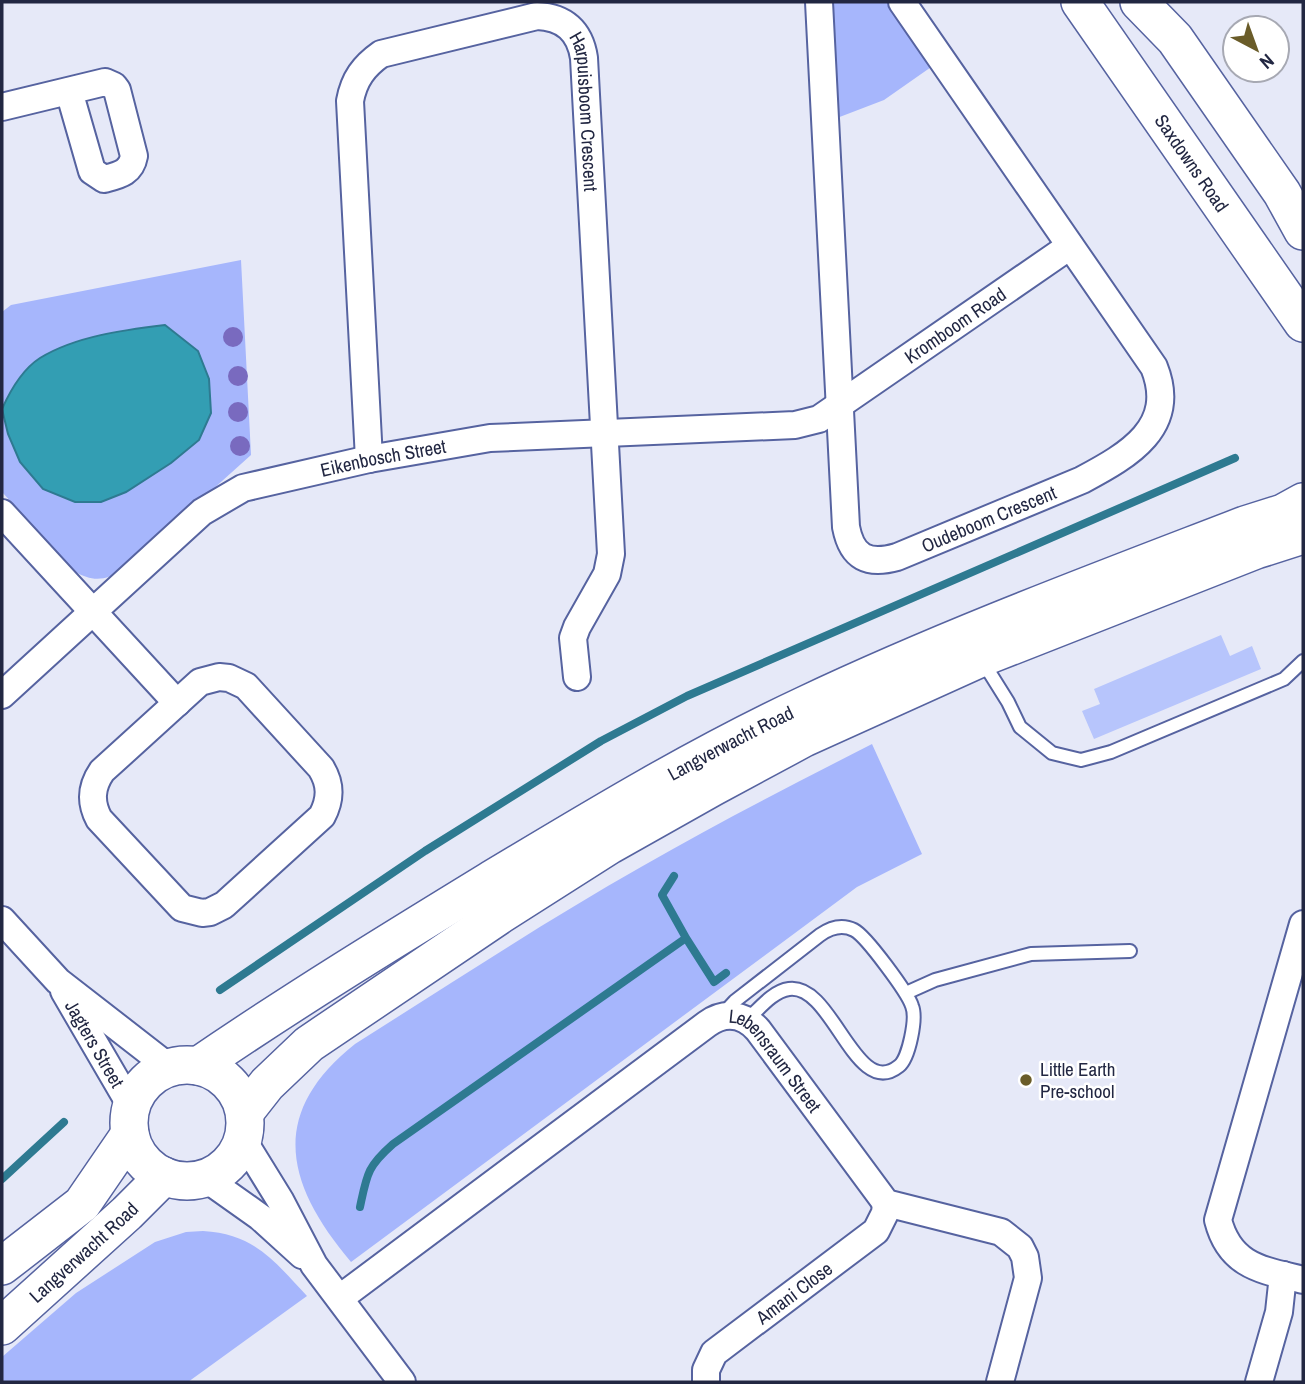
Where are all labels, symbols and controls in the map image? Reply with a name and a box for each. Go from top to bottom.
north arrow [1221,14,1291,84]
street label: Harpuisboom Crescent [564,27,604,193]
text: N [1254,48,1280,75]
street label: Saxdowns Road [1149,109,1235,217]
street label: Kromboom Road [899,281,1011,369]
street label: Eikenbosch Street [318,433,449,483]
street label: Oudeboom Crescent [917,479,1061,559]
street label: Langverwacht Road [663,699,798,787]
street label: Jagters Street [59,995,131,1093]
street label: Lebensraum Street [728,1003,828,1118]
place label: Little Earth Pre-school [1040,1056,1115,1104]
marker: Little Earth Pre-school [1018,1072,1034,1088]
street label: Langverwacht Road [23,1196,144,1308]
street label: Amani Close [750,1255,838,1331]

